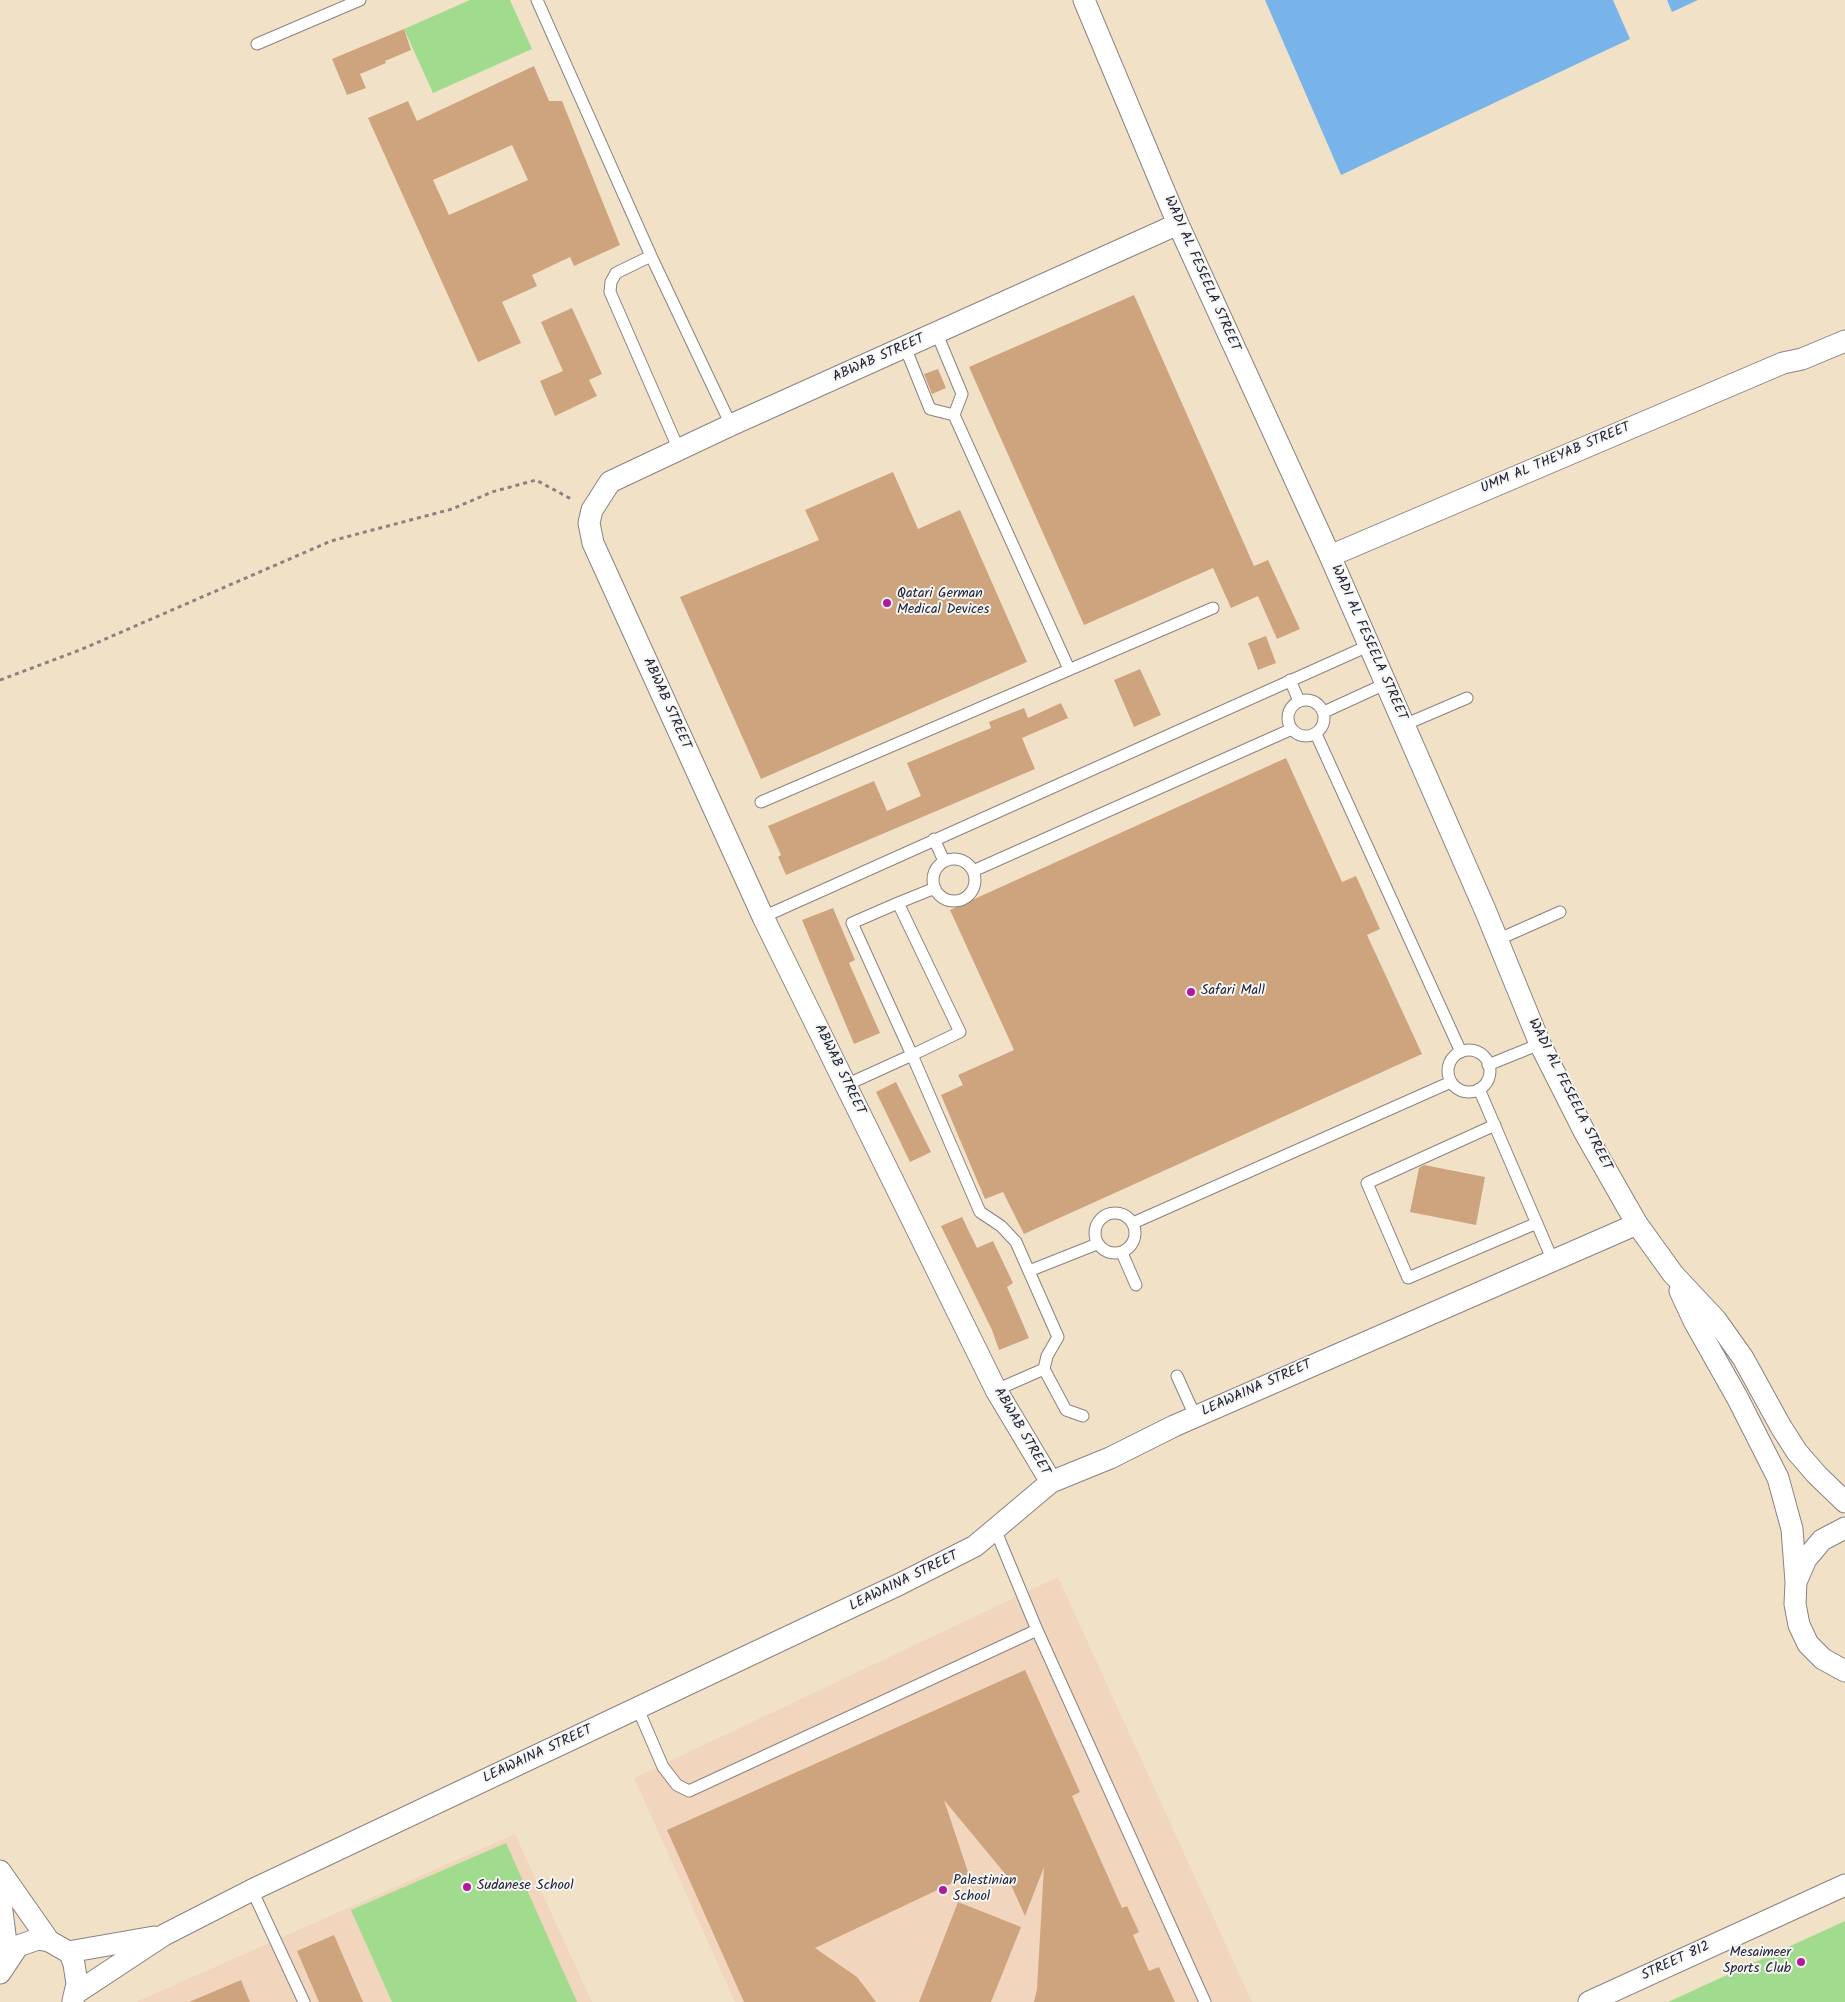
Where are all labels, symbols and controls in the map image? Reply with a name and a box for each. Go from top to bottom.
street label: WADI AL FESEELA STREET [1159,194,1243,354]
street label: ABWAB STREET [831,331,927,387]
street label: UMM AL THEYAB STREET [1479,420,1633,498]
street label: WADI AL FESEELA STREET [1326,563,1410,723]
place label: Qatari German Medical Devices [897,587,990,620]
marker: Qatari German Medical Devices [881,597,893,609]
street label: ABWAB STREET [638,656,694,752]
place label: Safari Mall [1201,984,1265,1000]
marker: Safari Mall [1185,986,1197,998]
street label: WADI AL FESEELA STREET [1523,1016,1615,1174]
street label: ABWAB STREET [810,1022,868,1118]
street label: LEAWAINA STREET [1199,1357,1315,1421]
street label: ABWAB STREET [989,1385,1053,1479]
street label: LEAWAINA STREET [847,1548,961,1616]
street label: LEAWAINA STREET [481,1722,595,1788]
place label: Palestinian School [953,1874,1016,1906]
place label: Sudanese School [477,1879,574,1895]
marker: Sudanese School [461,1881,473,1893]
marker: Palestinian School [937,1884,949,1896]
street label: STREET 812 [1639,1939,1713,1985]
place label: Mesaimeer Sports Club [1723,1946,1791,1978]
marker: Mesaimeer Sports Club [1795,1956,1807,1968]

